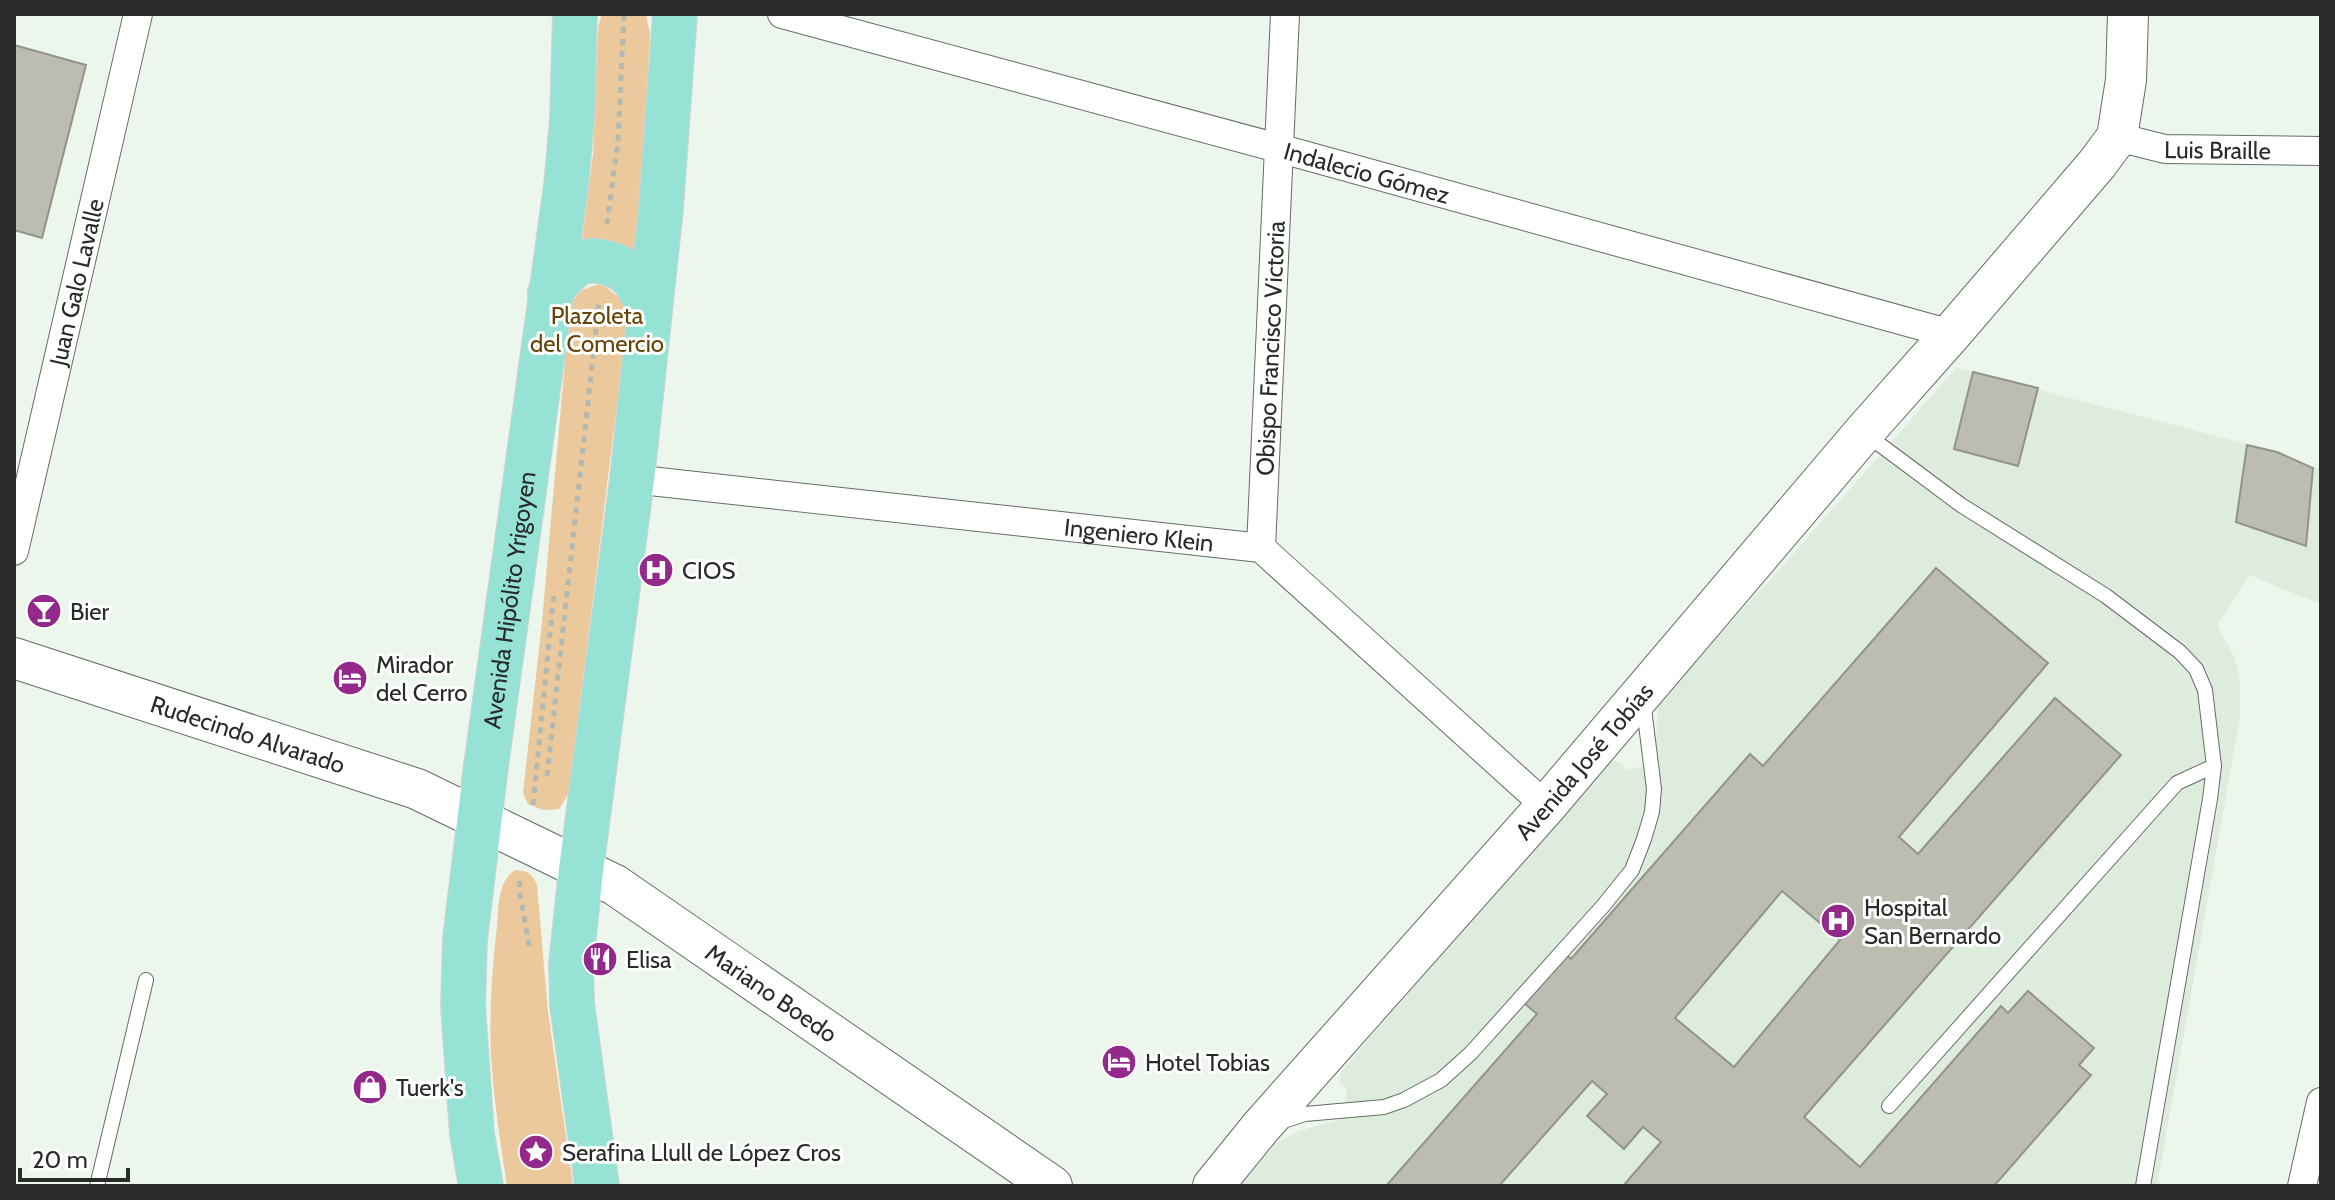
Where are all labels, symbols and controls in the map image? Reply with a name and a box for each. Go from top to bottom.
street label: Luis Braille [2164,134,2271,165]
street label: Indalecio Gómez [1281,136,1453,209]
street label: Juan Galo Lavalle [43,196,109,369]
street label: Obispo Francisco Victoria [1250,220,1290,476]
park label: Plazoleta del Comercio [530,301,664,358]
street label: Avenida Hipólito Yrigoyen [477,469,541,730]
street label: Ingeniero Klein [1063,512,1215,557]
hospital icon: CIOS [637,551,675,589]
place label: CIOS [682,556,735,585]
bar icon: Bier [25,592,63,630]
place label: Bier [70,597,110,626]
place label: Mirador del Cerro [376,650,467,707]
hotel icon: Mirador del Cerro [331,659,369,697]
street label: Avenida José Tobías [1509,677,1659,846]
street label: Rudecindo Alvarado [147,689,349,779]
place label: Hospital San Bernardo [1864,893,2001,950]
hospital icon: Hospital San Bernardo [1819,902,1857,940]
street label: Mariano Boedo [700,937,843,1048]
restaurant icon: Elisa [581,940,619,978]
place label: Elisa [626,945,672,974]
hotel icon: Hotel Tobias [1100,1043,1138,1081]
place label: Hotel Tobias [1145,1048,1270,1077]
shop icon: Tuerk's [351,1068,389,1106]
place label: Tuerk's [396,1073,464,1102]
scale bar [20,1132,128,1182]
place icon: Serafina Llull de López Cros [517,1133,555,1171]
place label: Serafina Llull de López Cros [562,1138,841,1167]
text: 20 m [32,1145,88,1174]

